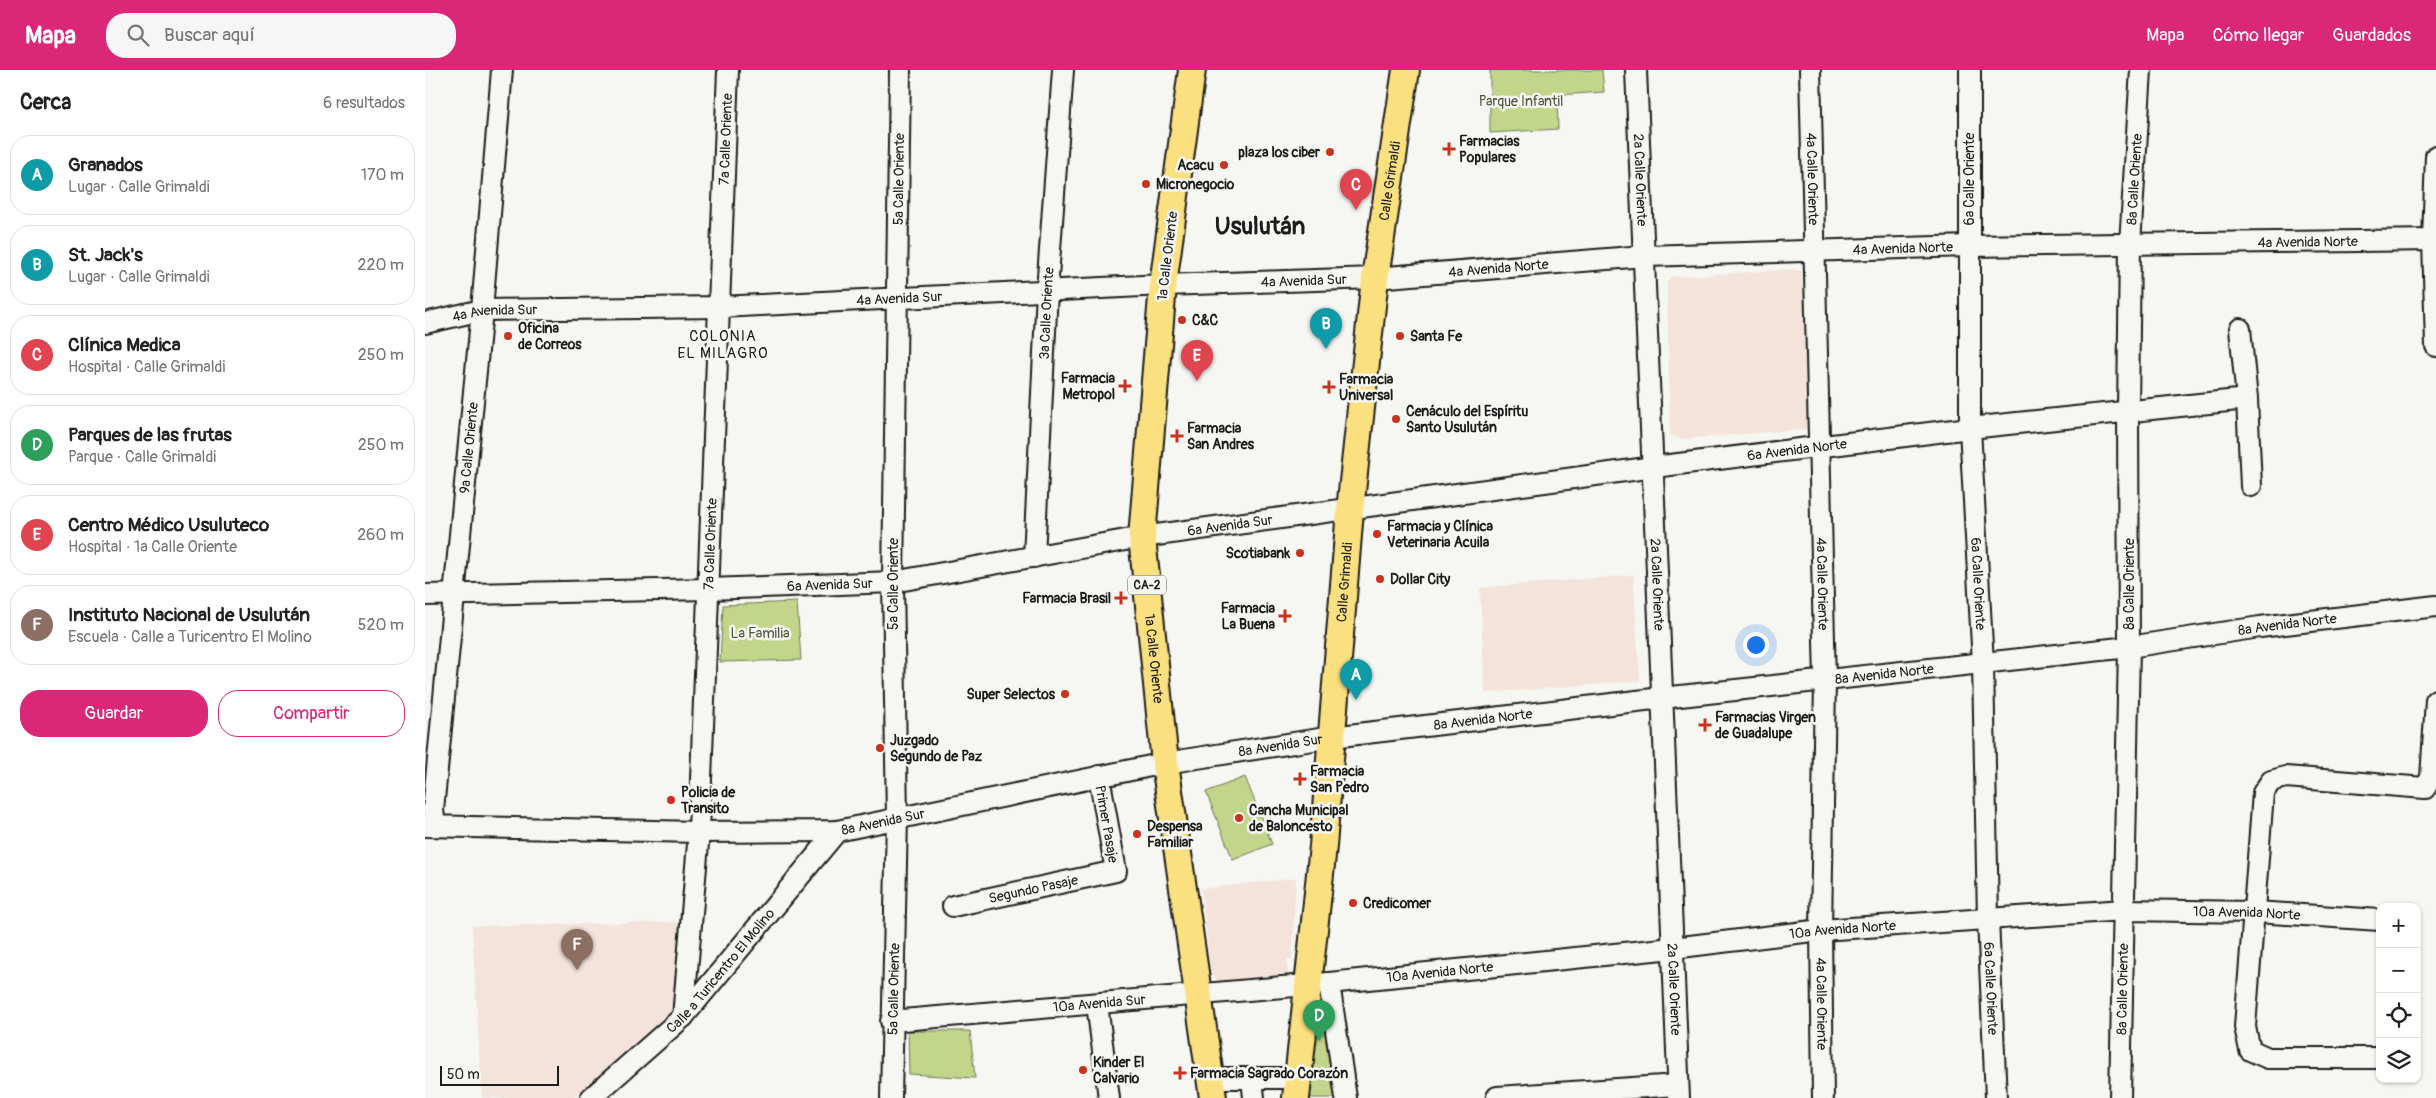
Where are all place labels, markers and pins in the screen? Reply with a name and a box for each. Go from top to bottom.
place label: Farmacias Populares [1459,133,1520,166]
marker: Farmacias Populares [1443,143,1455,155]
place label: plaza los ciber [1238,144,1321,161]
marker: plaza los ciber [1324,146,1336,158]
place label: Acacu [1177,157,1214,174]
marker: Acacu [1218,159,1230,171]
pin: C [1340,169,1372,210]
place label: Micronegocio [1156,176,1235,193]
marker: Micronegocio [1140,178,1152,190]
pin: B [1310,308,1342,349]
place label: C&C [1192,312,1218,329]
marker: C&C [1176,314,1188,326]
place label: Oficina de Correos [518,320,582,353]
place label: Santa Fe [1410,328,1463,345]
marker: Oficina de Correos [502,330,514,342]
marker: Santa Fe [1394,330,1406,342]
pin: E [1181,340,1213,381]
place label: Farmacia Metropol [1061,370,1115,403]
place label: Farmacia Universal [1339,371,1394,404]
marker: Farmacia Metropol [1119,380,1131,392]
marker: Farmacia Universal [1323,381,1335,393]
place label: Cenáculo del Espíritu Santo Usulután [1406,403,1528,436]
marker: Cenáculo del Espíritu Santo Usulután [1390,413,1402,425]
place label: Farmacia San Andres [1187,420,1255,453]
marker: Farmacia San Andres [1171,430,1183,442]
place label: Farmacia y Clínica Veterinaria Acuila [1387,518,1494,551]
marker: Farmacia y Clínica Veterinaria Acuila [1371,528,1383,540]
place label: Scotiabank [1226,545,1290,562]
marker: Scotiabank [1294,547,1306,559]
place label: Dollar City [1390,571,1450,588]
marker: Dollar City [1374,573,1386,585]
place label: Farmacia Brasil [1022,590,1111,607]
marker: Farmacia Brasil [1115,592,1127,604]
place label: Farmacia La Buena [1221,600,1275,633]
marker: Farmacia La Buena [1279,610,1291,622]
pin: A [1340,659,1372,700]
place label: Super Selectos [966,686,1056,703]
marker: Super Selectos [1059,688,1071,700]
place label: Farmacias Virgen de Guadalupe [1715,709,1816,742]
marker: Farmacias Virgen de Guadalupe [1699,719,1711,731]
place label: Juzgado Segundo de Paz [890,732,983,765]
marker: Juzgado Segundo de Paz [874,742,886,754]
place label: Farmacia San Pedro [1310,763,1369,796]
marker: Farmacia San Pedro [1294,773,1306,785]
place label: Policia de Transito [680,784,736,817]
marker: Policia de Transito [665,794,677,806]
place label: Cancha Municipal de Baloncesto [1249,802,1348,835]
marker: Cancha Municipal de Baloncesto [1233,812,1245,824]
place label: Despensa Familiar [1147,818,1203,851]
marker: Despensa Familiar [1131,828,1143,840]
place label: Credicomer [1363,895,1432,912]
marker: Credicomer [1347,897,1359,909]
pin: F [561,929,593,970]
pin: D [1303,1000,1335,1041]
place label: Kinder El Calvario [1093,1054,1144,1087]
marker: Kinder El Calvario [1077,1064,1089,1076]
place label: Farmacia Sagrado Corazón [1190,1065,1348,1082]
marker: Farmacia Sagrado Corazón [1174,1067,1186,1079]

